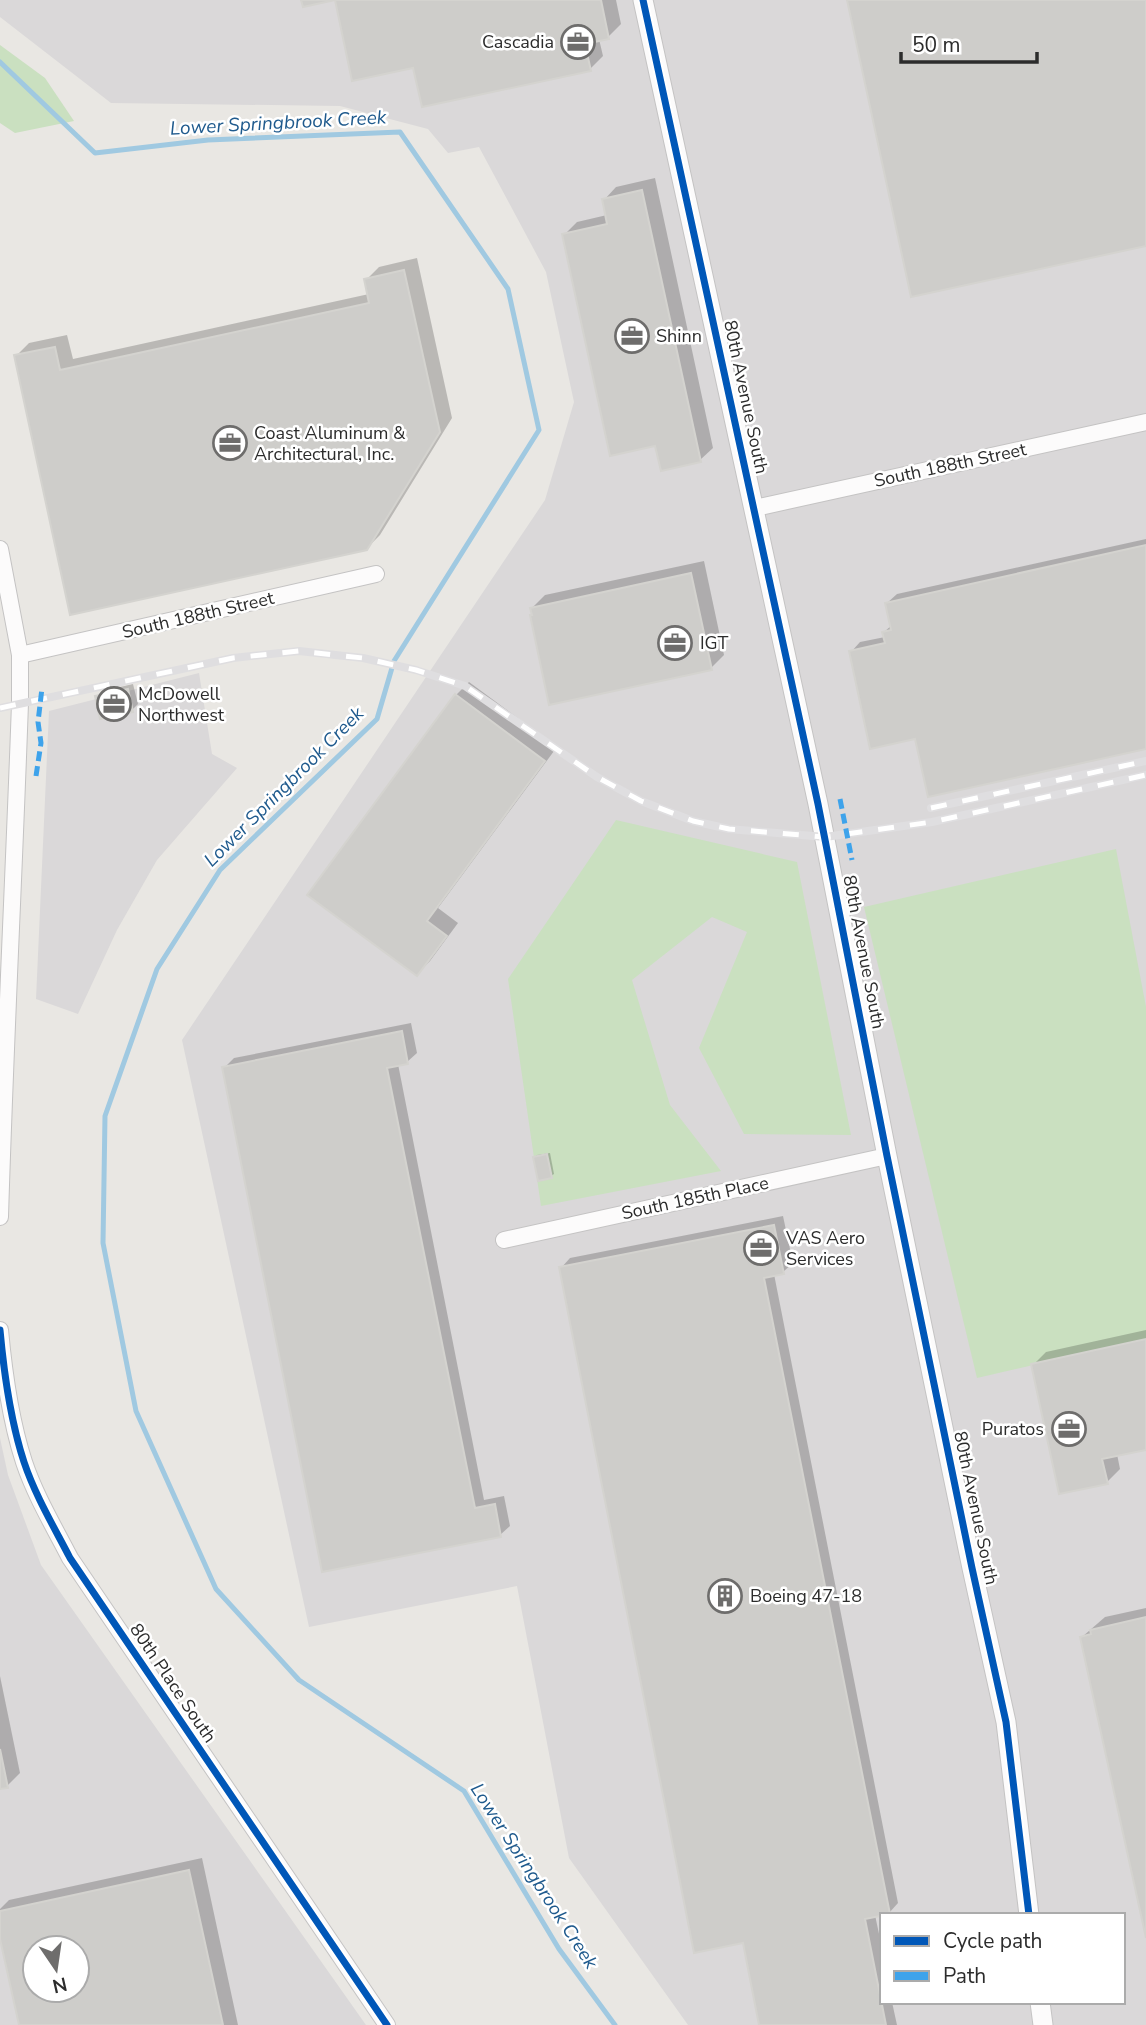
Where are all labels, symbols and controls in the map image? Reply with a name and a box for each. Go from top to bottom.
scale bar [901,21,1038,65]
office icon: Cascadia [559,23,597,61]
place label: Cascadia [482,30,554,54]
text: 50 m [912,31,961,59]
water label: Lower Springbrook Creek [169,104,387,142]
office icon: Shinn [613,317,651,355]
street label: 80th Avenue South [718,318,774,476]
place label: Shinn [656,324,702,348]
place label: Coast Aluminum & Architectural, Inc. [254,421,406,466]
office icon: Coast Aluminum & Architectural, Inc. [211,424,249,462]
street label: South 188th Street [872,437,1029,493]
street label: South 188th Street [120,586,277,644]
office icon: IGT [656,624,694,662]
place label: IGT [700,631,728,655]
place label: McDowell Northwest [138,682,225,727]
office icon: McDowell Northwest [95,685,133,723]
water label: Lower Springbrook Creek [198,701,370,873]
street label: 80th Avenue South [837,873,891,1031]
street label: South 185th Place [619,1171,771,1225]
place label: VAS Aero Services [785,1226,865,1271]
office icon: VAS Aero Services [742,1229,780,1267]
office icon: Puratos [1050,1410,1088,1448]
place label: Puratos [982,1417,1044,1441]
street label: 80th Avenue South [948,1429,1004,1587]
building icon: Boeing 47-18 [706,1577,744,1615]
place label: Boeing 47-18 [750,1584,862,1608]
street label: 80th Place South [124,1619,222,1747]
water label: Lower Springbrook Creek [464,1778,604,1974]
legend [880,1913,1125,2004]
text: Cycle path [943,1927,1042,1955]
north arrow [21,1934,91,2004]
text: Path [943,1962,986,1990]
text: N [50,1970,69,1999]

